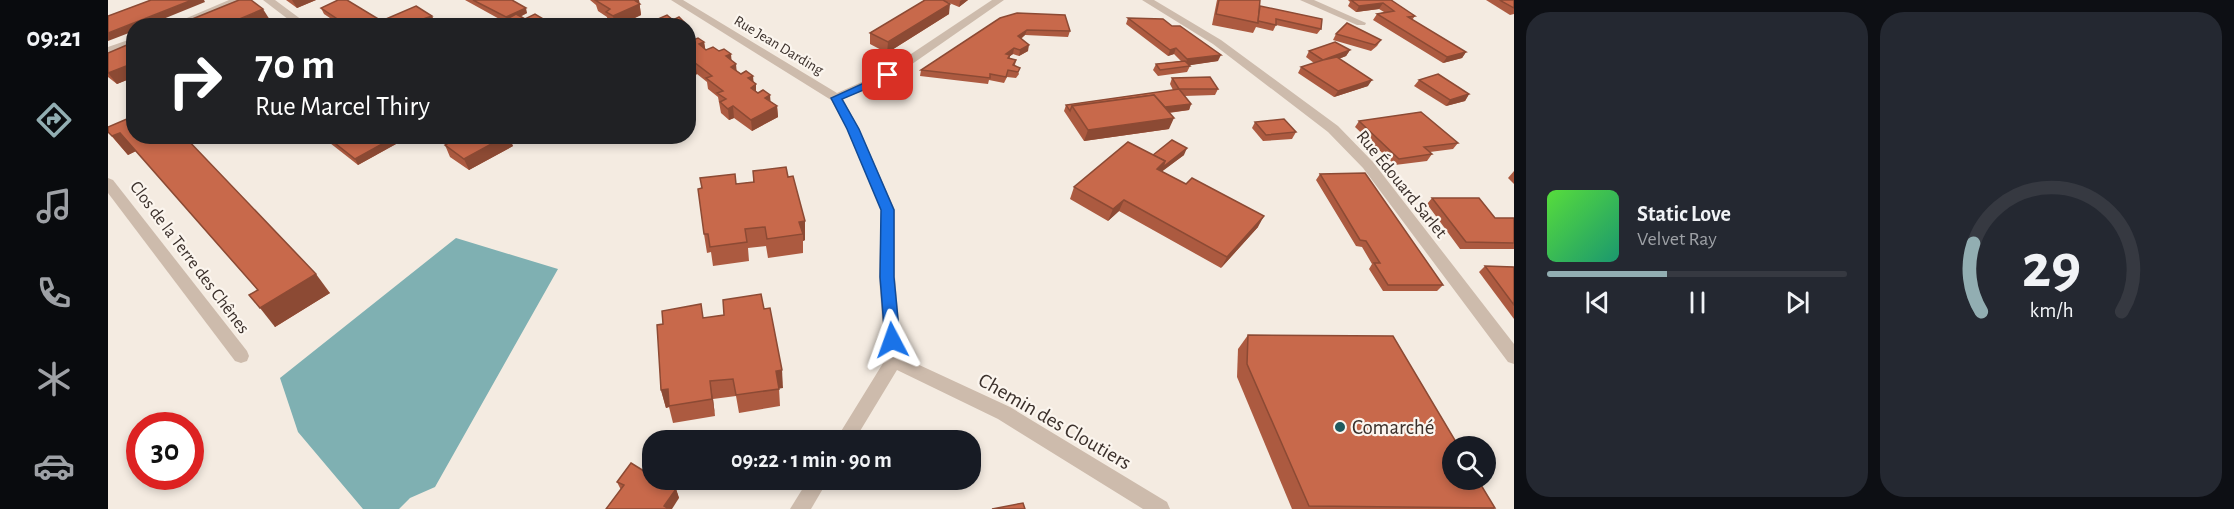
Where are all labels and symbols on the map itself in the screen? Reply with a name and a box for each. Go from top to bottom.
street label: Rue Jean Darding [732,13,827,78]
pin [862,49,913,100]
street label: Rue Édouard Sarlet [1353,126,1452,242]
street label: Clos de la Terre des Chênes [126,178,252,337]
position arrow [860,308,924,372]
street label: Chemin des Cloutiers [975,369,1135,474]
speed limit sign: 30 [126,412,204,490]
place label: Comarché [1352,417,1434,438]
marker: Comarché [1333,420,1347,434]

